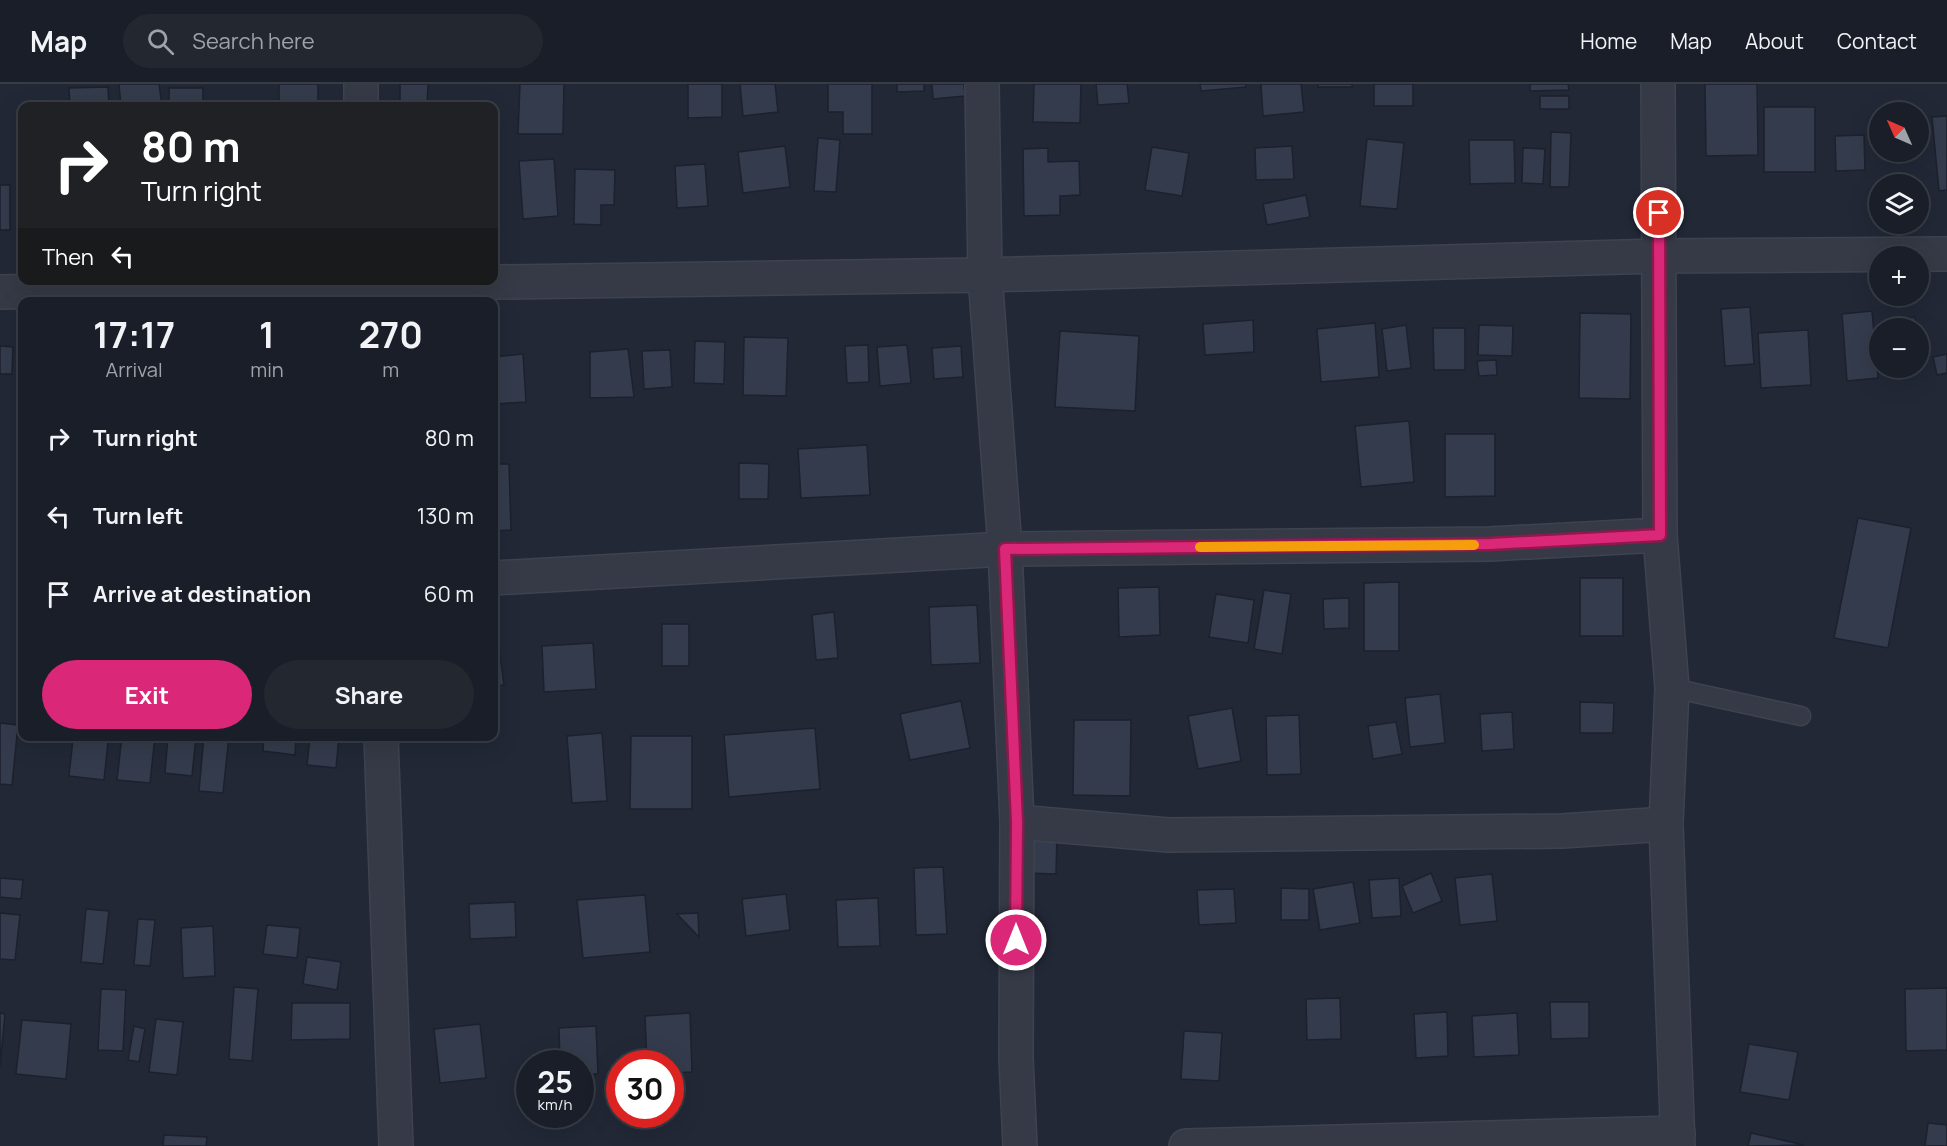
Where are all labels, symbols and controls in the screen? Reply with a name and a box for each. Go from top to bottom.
search box [123,14,543,68]
text: Map [30,22,87,60]
icon: search [144,25,177,58]
text: Search here [192,26,315,56]
text: Home [1580,27,1637,55]
text: Map [1670,27,1712,55]
text: About [1745,27,1804,55]
text: Contact [1837,27,1917,55]
north arrow [1869,102,1929,162]
map controls [1869,102,1929,378]
text: 80 m [141,117,241,175]
icon: right [42,126,120,204]
text: Turn right [141,172,262,209]
button: layers [1869,174,1929,234]
pin [1633,187,1684,238]
icon: arrive [1642,196,1675,229]
icon: left [106,240,139,273]
text: Then [42,242,94,272]
button: + [1869,246,1929,306]
text: 17:17 [93,310,175,359]
text: 1 [259,310,275,359]
text: 270 [359,310,423,359]
button: − [1869,318,1929,378]
text: Arrival [106,356,163,383]
text: min [250,356,284,383]
text: m [382,356,399,383]
icon: right [42,422,75,455]
text: Turn right [93,423,198,453]
text: 80 m [425,423,474,453]
icon: left [42,500,75,533]
text: Turn left [93,501,183,531]
text: 130 m [417,501,474,531]
icon: arrive [42,578,75,611]
text: Arrive at destination [93,579,311,609]
text: 60 m [424,579,474,609]
button: Exit [42,660,252,729]
button: Share [264,660,474,729]
position arrow [984,908,1048,972]
speed limit sign: 30 [606,1050,684,1128]
text: 25 [537,1061,573,1102]
text: km/h [538,1094,572,1115]

